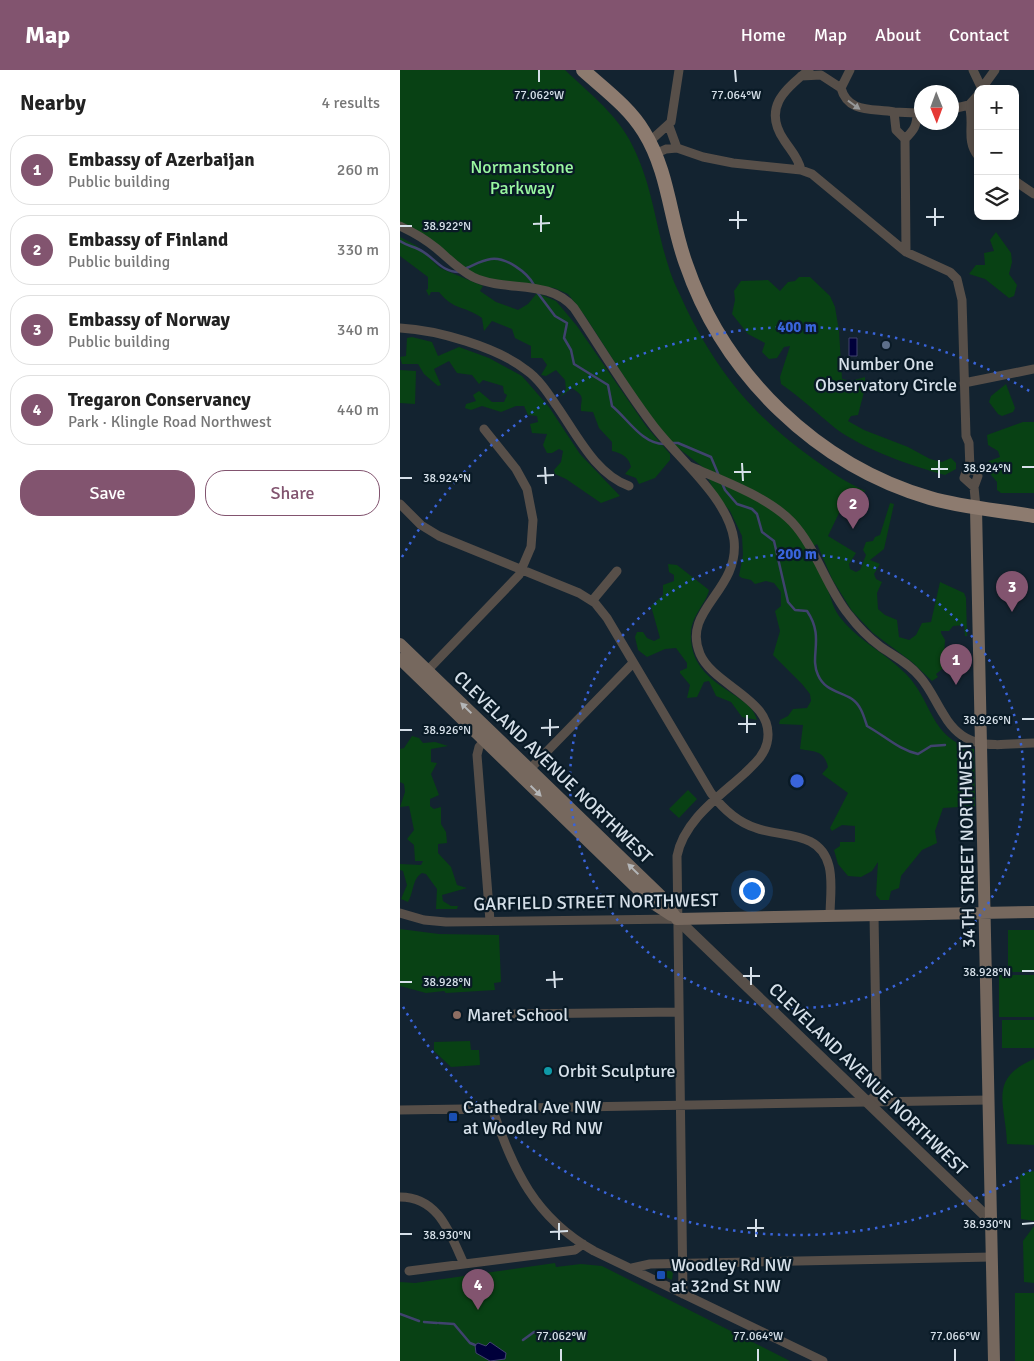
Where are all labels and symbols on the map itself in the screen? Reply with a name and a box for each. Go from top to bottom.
north arrow [914,85,959,130]
text: 77.062°W [514,88,564,103]
text: 77.064°W [711,88,761,103]
one-way arrow [847,99,860,110]
park label: Normanstone Parkway [470,156,574,199]
text: 38.922°N [423,219,471,234]
text: 400 m [777,318,817,336]
marker: Number One Observatory Circle [880,339,892,351]
place label: Number One Observatory Circle [815,353,957,396]
text: 38.924°N [963,461,1011,476]
text: 38.924°N [423,471,471,486]
pin: 2 [837,488,869,529]
text: 200 m [777,545,817,563]
pin: 3 [996,571,1028,612]
pin: 1 [940,644,972,685]
street label: CLEVELAND AVENUE NORTHWEST [449,666,657,868]
one-way arrow [461,702,473,714]
text: 38.926°N [963,713,1011,728]
text: 38.926°N [423,723,471,738]
street label: 34TH STREET NORTHWEST [954,742,980,948]
centre of rings [788,772,806,790]
one-way arrow [530,784,542,796]
one-way arrow [628,863,640,875]
your location [739,878,765,904]
street label: GARFIELD STREET NORTHWEST [473,889,719,915]
text: 38.928°N [963,965,1011,980]
text: 38.928°N [423,975,471,990]
street label: CLEVELAND AVENUE NORTHWEST [764,978,972,1180]
place label: Maret School [467,1004,569,1026]
marker: Maret School [451,1009,463,1021]
place label: Orbit Sculpture [558,1060,676,1082]
marker: Orbit Sculpture [542,1065,554,1077]
place label: Cathedral Ave NW at Woodley Rd NW [463,1096,603,1139]
marker: Cathedral Ave NW at Woodley Rd NW [447,1111,459,1123]
text: 38.930°N [963,1217,1011,1232]
text: 38.930°N [423,1228,471,1243]
place label: Woodley Rd NW at 32nd St NW [671,1254,792,1297]
pin: 4 [462,1269,494,1310]
marker: Woodley Rd NW at 32nd St NW [655,1269,667,1281]
text: 77.062°W [536,1329,586,1344]
text: 77.064°W [733,1329,783,1344]
text: 77.066°W [930,1329,980,1344]

